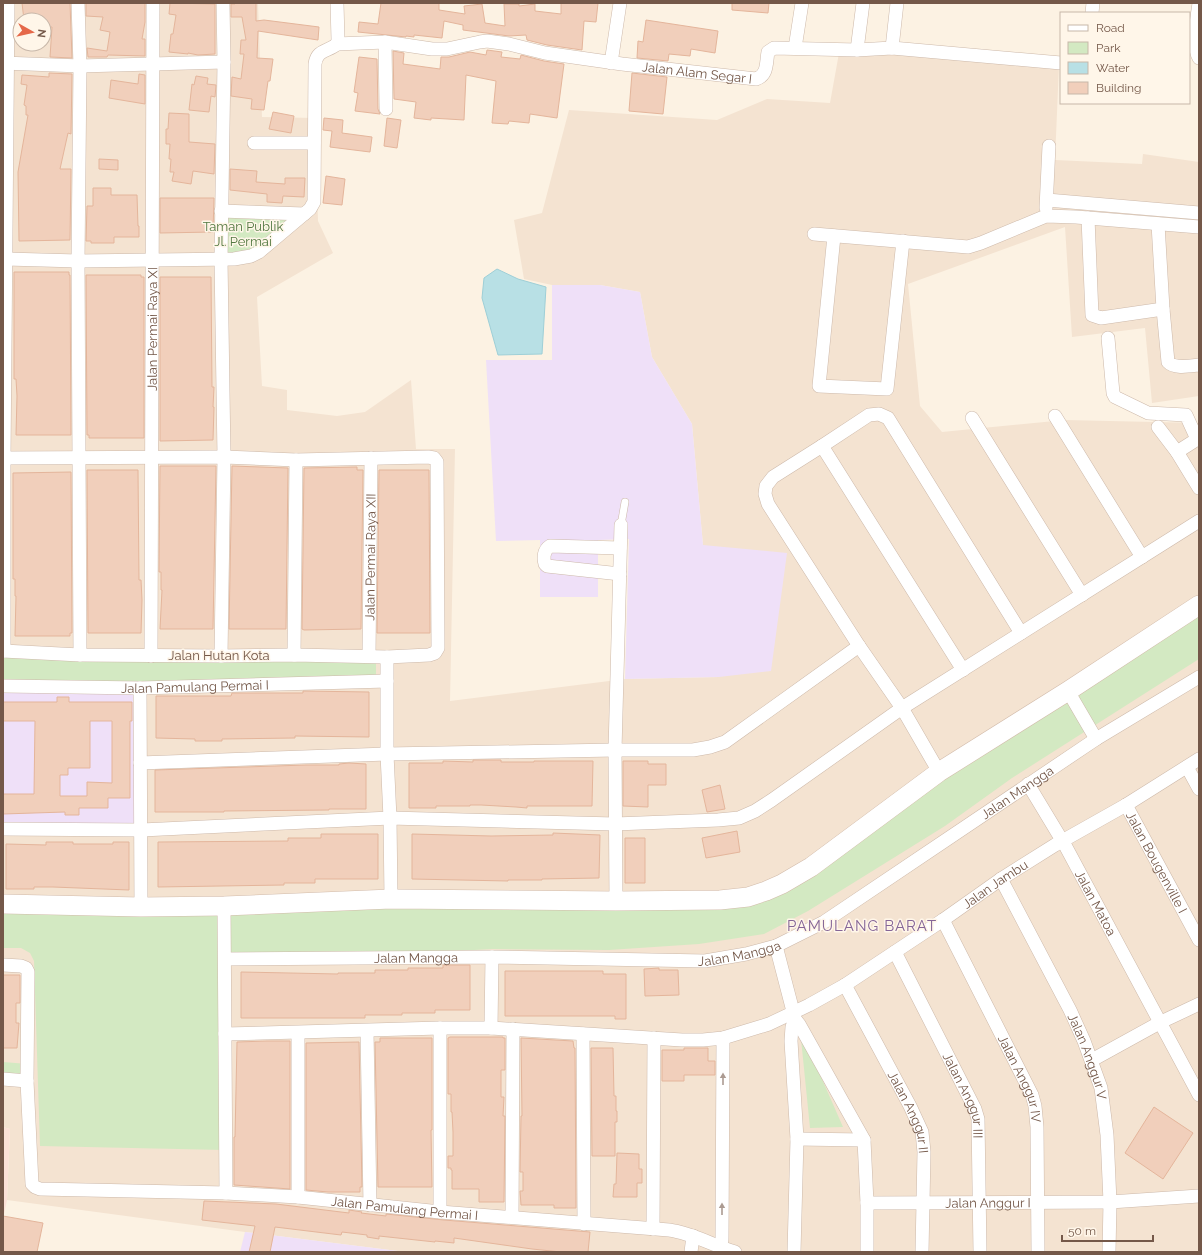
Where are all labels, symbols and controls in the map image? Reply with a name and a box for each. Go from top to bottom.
north arrow [12,12,52,52]
legend [1060,12,1190,104]
text: Road [1096,21,1125,35]
text: N [34,28,48,38]
text: Park [1096,41,1121,55]
street label: Jalan Alam Segar I [641,59,753,87]
text: Water [1096,61,1130,75]
text: Building [1096,81,1142,95]
park label: Taman Publik Jl. Permai [203,219,283,249]
street label: Jalan Permai Raya XI [145,267,160,391]
street label: Jalan Permai Raya XII [362,493,379,621]
street label: Jalan Hutan Kota [168,648,270,663]
street label: Jalan Pamulang Permai I [121,677,269,696]
street label: Jalan Mangga [978,763,1056,822]
street label: Jalan Bougenville I [1123,809,1190,916]
street label: Jalan Jambu [960,857,1031,912]
street label: Jalan Matoa [1072,868,1119,939]
district label: PAMULANG BARAT [787,917,937,935]
street label: Jalan Mangga [698,938,783,969]
street label: Jalan Mangga [374,950,458,966]
street label: Jalan Anggur V [1065,1011,1109,1100]
street label: Jalan Anggur IV [995,1033,1044,1123]
street label: Jalan Anggur III [940,1050,985,1138]
street label: Jalan Anggur II [885,1069,931,1154]
one-way arrow [720,1072,726,1085]
street label: Jalan Pamulang Permai I [330,1194,479,1223]
street label: Jalan Anggur I [945,1195,1031,1211]
one-way arrow [719,1202,725,1215]
scale bar [1062,1217,1153,1243]
text: 50 m [1068,1224,1096,1238]

